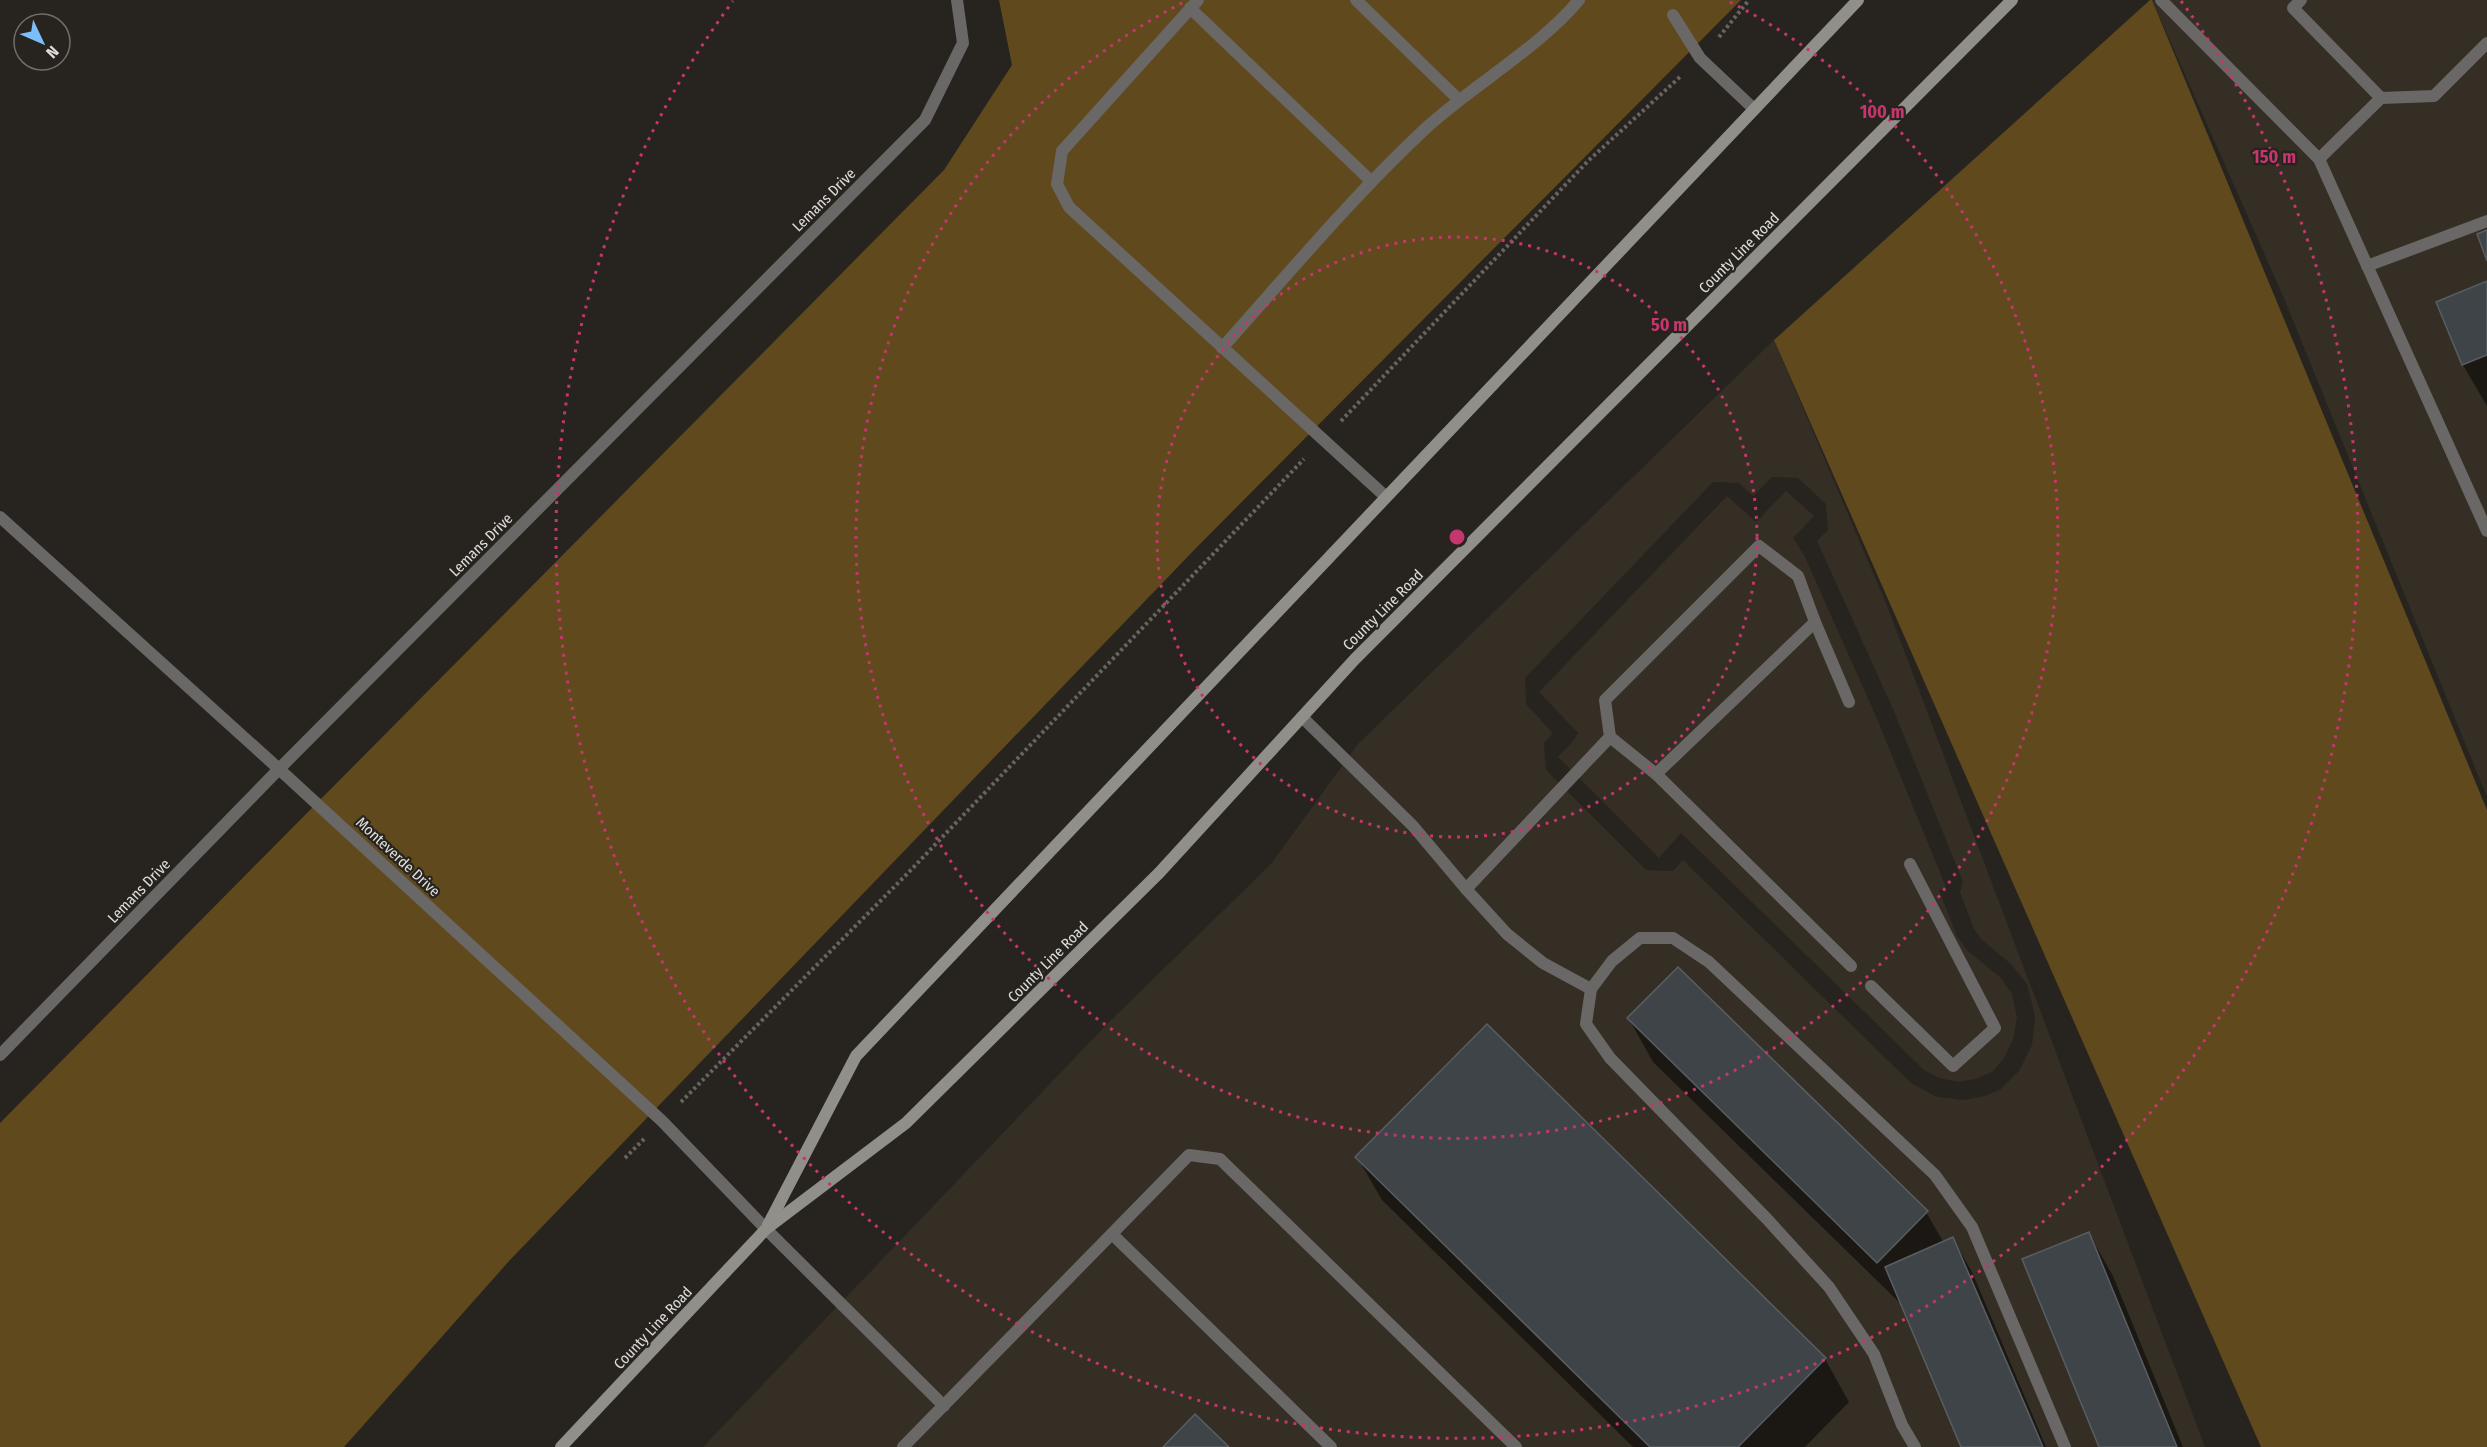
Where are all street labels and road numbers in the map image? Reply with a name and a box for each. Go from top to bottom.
street label: Lemans Drive [789,165,859,235]
street label: County Line Road [1695,209,1783,297]
street label: Lemans Drive [446,510,516,580]
street label: County Line Road [1339,566,1427,654]
street label: Monteverde Drive [352,814,444,900]
street label: Lemans Drive [104,855,174,927]
street label: County Line Road [1004,918,1092,1006]
street label: County Line Road [610,1283,696,1373]

